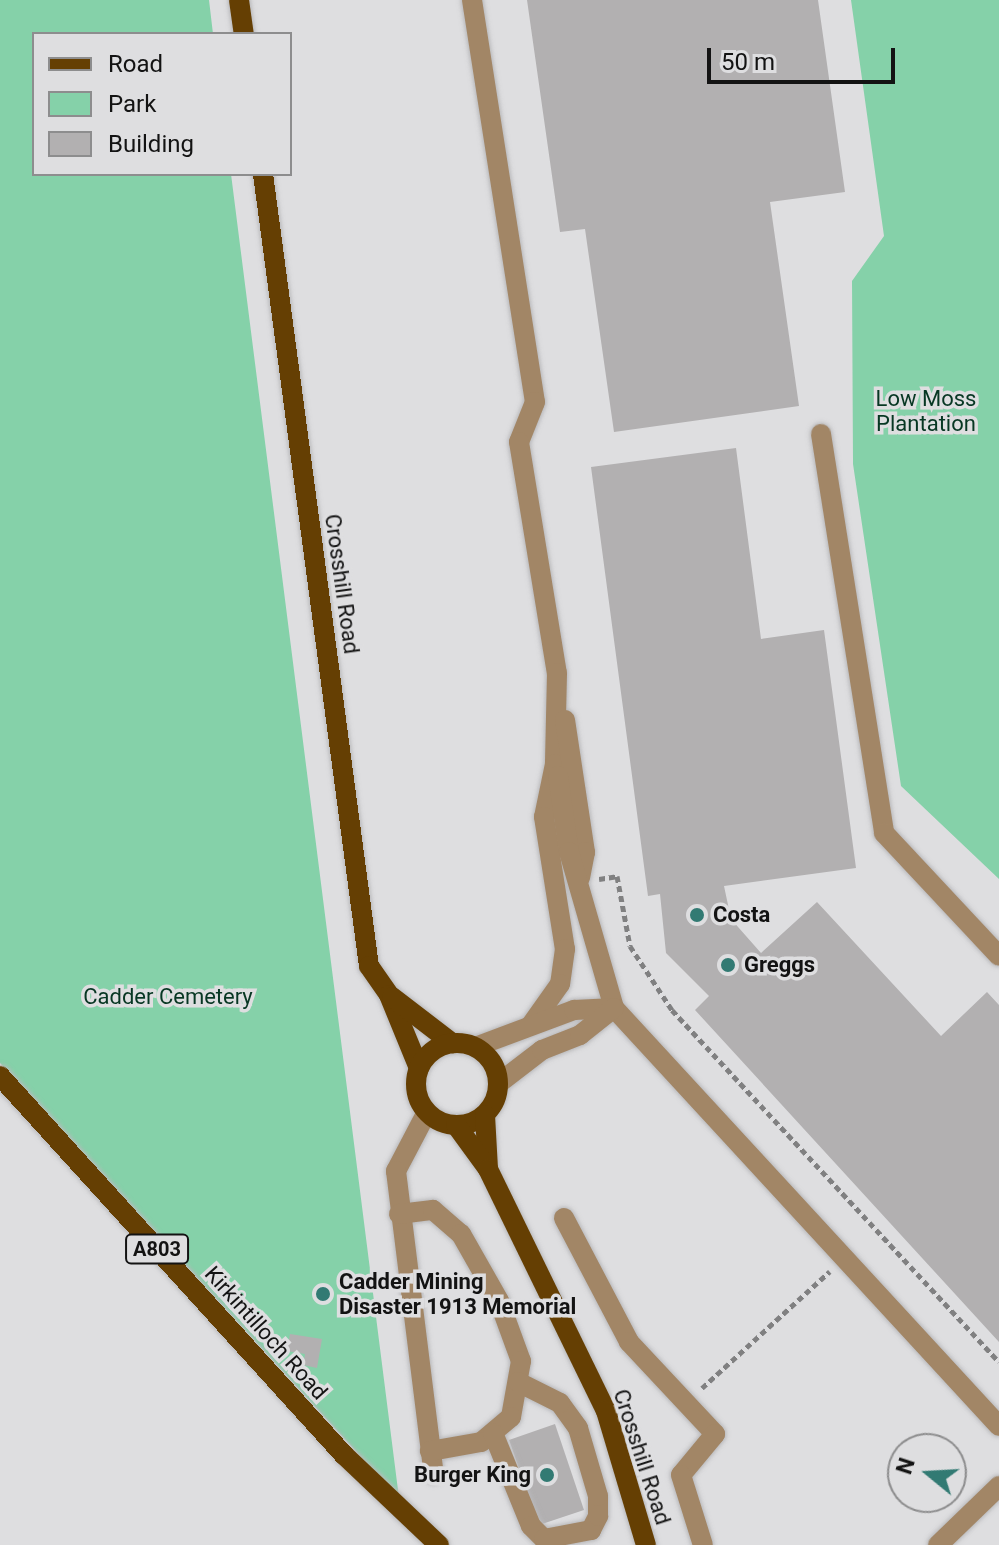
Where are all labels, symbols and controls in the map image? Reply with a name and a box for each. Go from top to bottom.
legend [32,32,292,176]
scale bar [711,32,899,82]
text: 50 m [721,48,775,76]
text: Road [108,50,163,78]
text: Park [108,90,156,118]
text: Building [108,130,194,158]
park label: Low Moss Plantation [876,385,976,436]
street label: Crosshill Road [319,512,365,656]
place label: Costa [713,902,770,928]
marker: Costa [688,906,706,924]
place label: Greggs [744,952,815,978]
marker: Greggs [719,956,737,974]
park label: Cadder Cemetery [83,984,253,1010]
road number: A803 [125,1233,189,1265]
street label: Kirkintilloch Road [199,1261,333,1405]
place label: Cadder Mining Disaster 1913 Memorial [339,1268,576,1320]
marker: Cadder Mining Disaster 1913 Memorial [314,1285,332,1303]
street label: Crosshill Road [608,1386,676,1528]
north arrow [887,1433,967,1513]
text: N [891,1455,920,1477]
place label: Burger King [414,1462,531,1488]
marker: Burger King [538,1466,556,1484]

